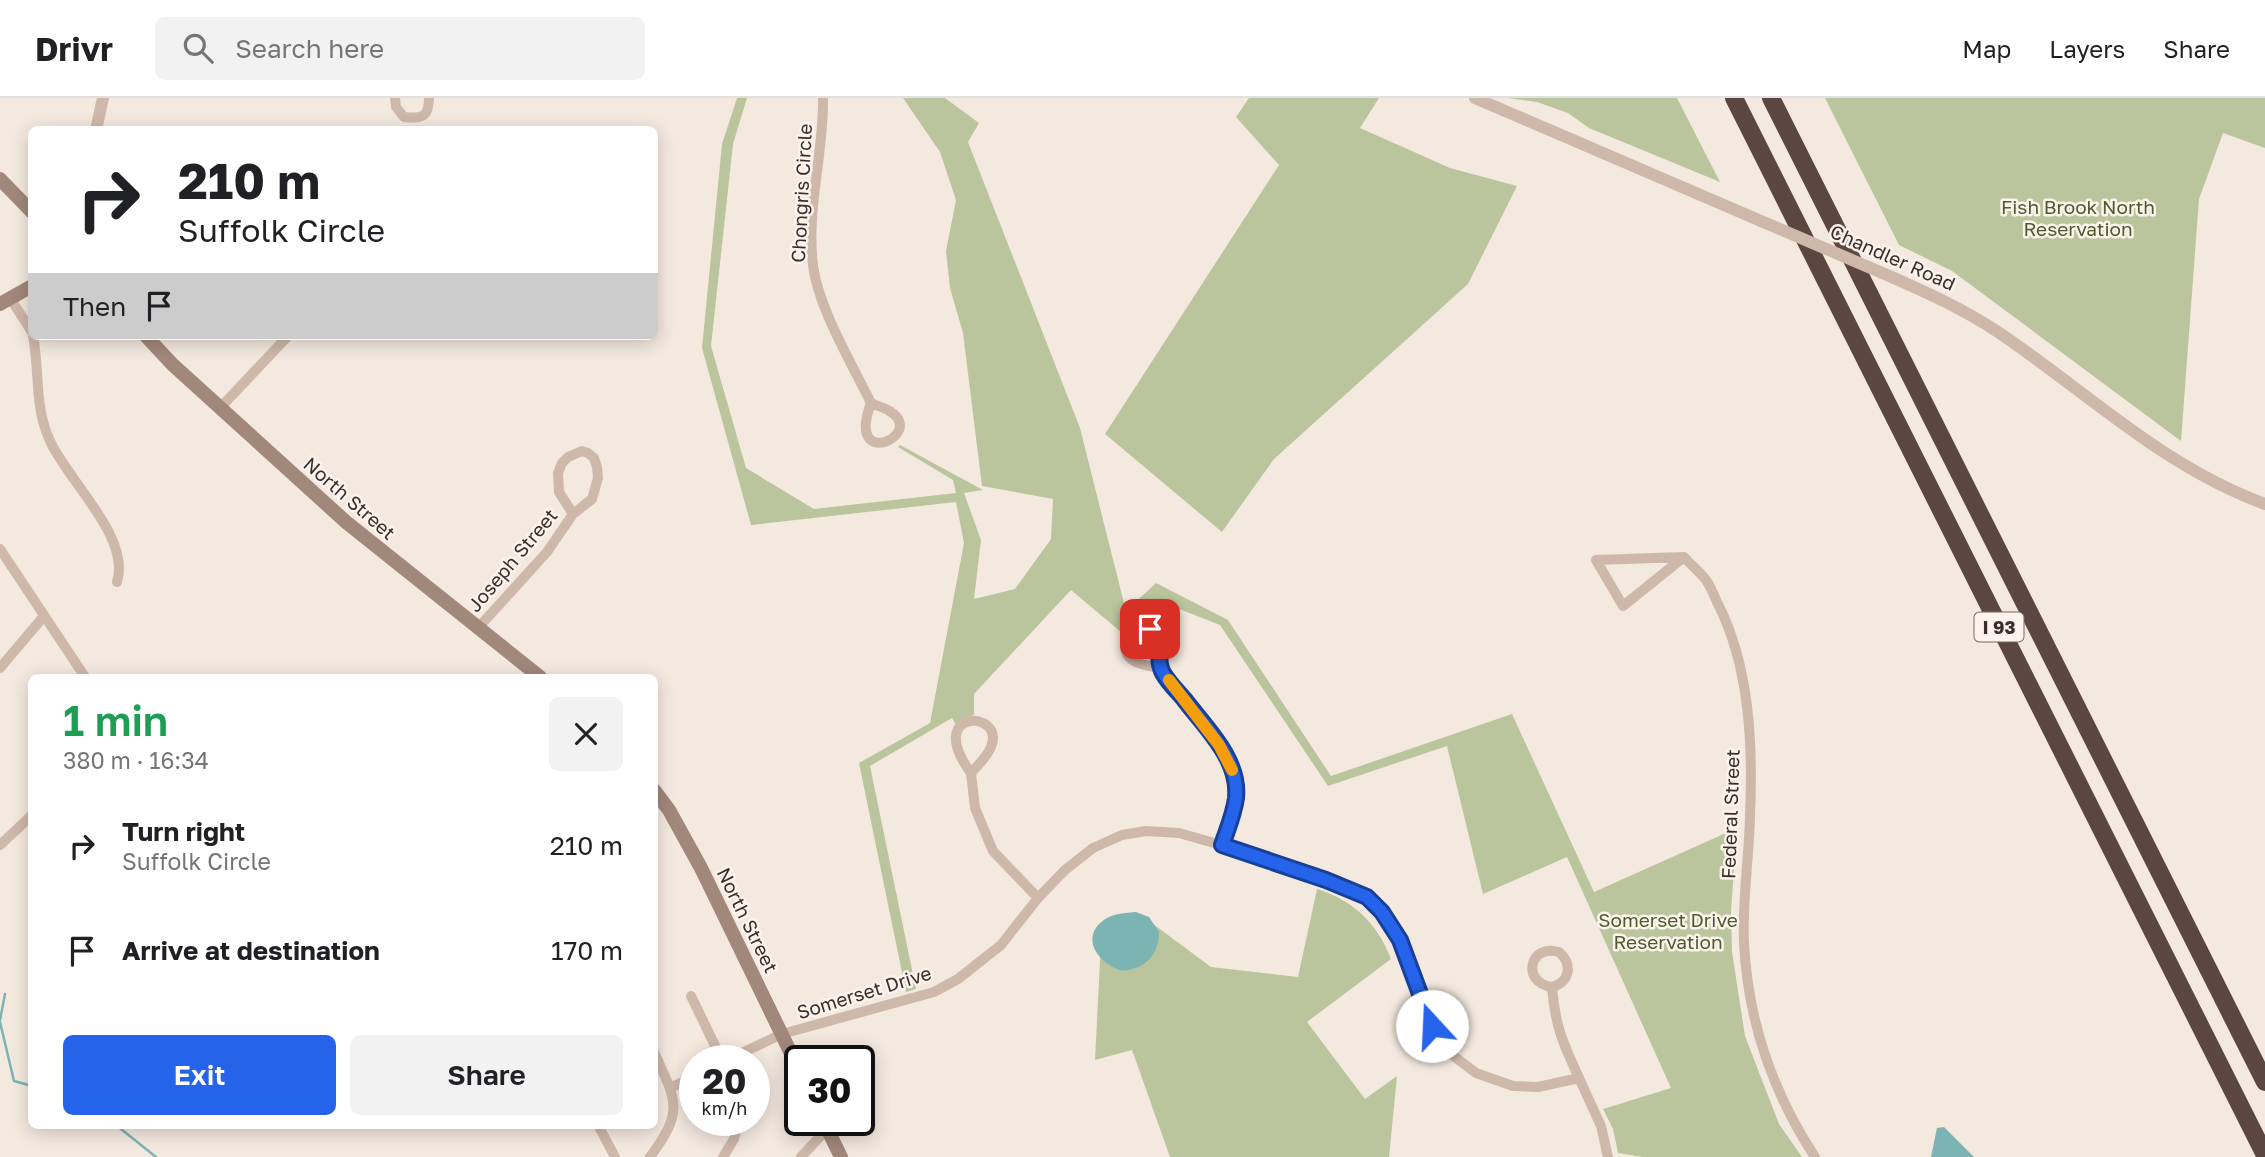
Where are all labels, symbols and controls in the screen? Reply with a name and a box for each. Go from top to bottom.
search box [155,17,645,80]
text: Drivr [35,29,113,68]
icon: search [179,29,217,67]
text: Search here [235,33,384,64]
text: Map [1962,34,2011,63]
text: Layers [2049,34,2125,63]
text: Share [2163,34,2230,63]
street label: Chongris Circle [786,123,816,263]
text: 210 m [178,151,320,210]
icon: right [63,154,154,245]
park label: Fish Brook North Reservation [2001,195,2155,240]
text: Suffolk Circle [178,211,385,249]
street label: Chandler Road [1827,219,1959,295]
icon: arrive [140,287,178,325]
text: Then [63,291,126,322]
street label: North Street [299,452,401,544]
street label: Joseph Street [462,504,562,616]
pin [1120,599,1180,659]
icon: arrive [1131,610,1169,648]
road number: I 93 [1974,612,2024,642]
text: 1 min [63,695,168,745]
button: close [549,697,623,771]
text: 380 m · 16:34 [63,746,209,774]
street label: Federal Street [1716,749,1744,879]
text: Turn right [122,816,245,847]
icon: right [63,827,101,865]
text: 210 m [550,830,623,861]
text: Suffolk Circle [122,847,271,875]
street label: North Street [713,864,783,976]
park label: Somerset Drive Reservation [1598,908,1738,953]
icon: arrive [63,932,101,970]
text: Arrive at destination [122,935,380,966]
text: 170 m [551,935,623,966]
street label: Somerset Drive [794,961,934,1023]
position arrow [1395,989,1469,1063]
button: Exit [63,1035,336,1115]
button: Share [350,1035,623,1115]
speed limit sign: 30 [784,1045,875,1136]
text: 20 [702,1060,747,1102]
text: km/h [702,1097,747,1119]

